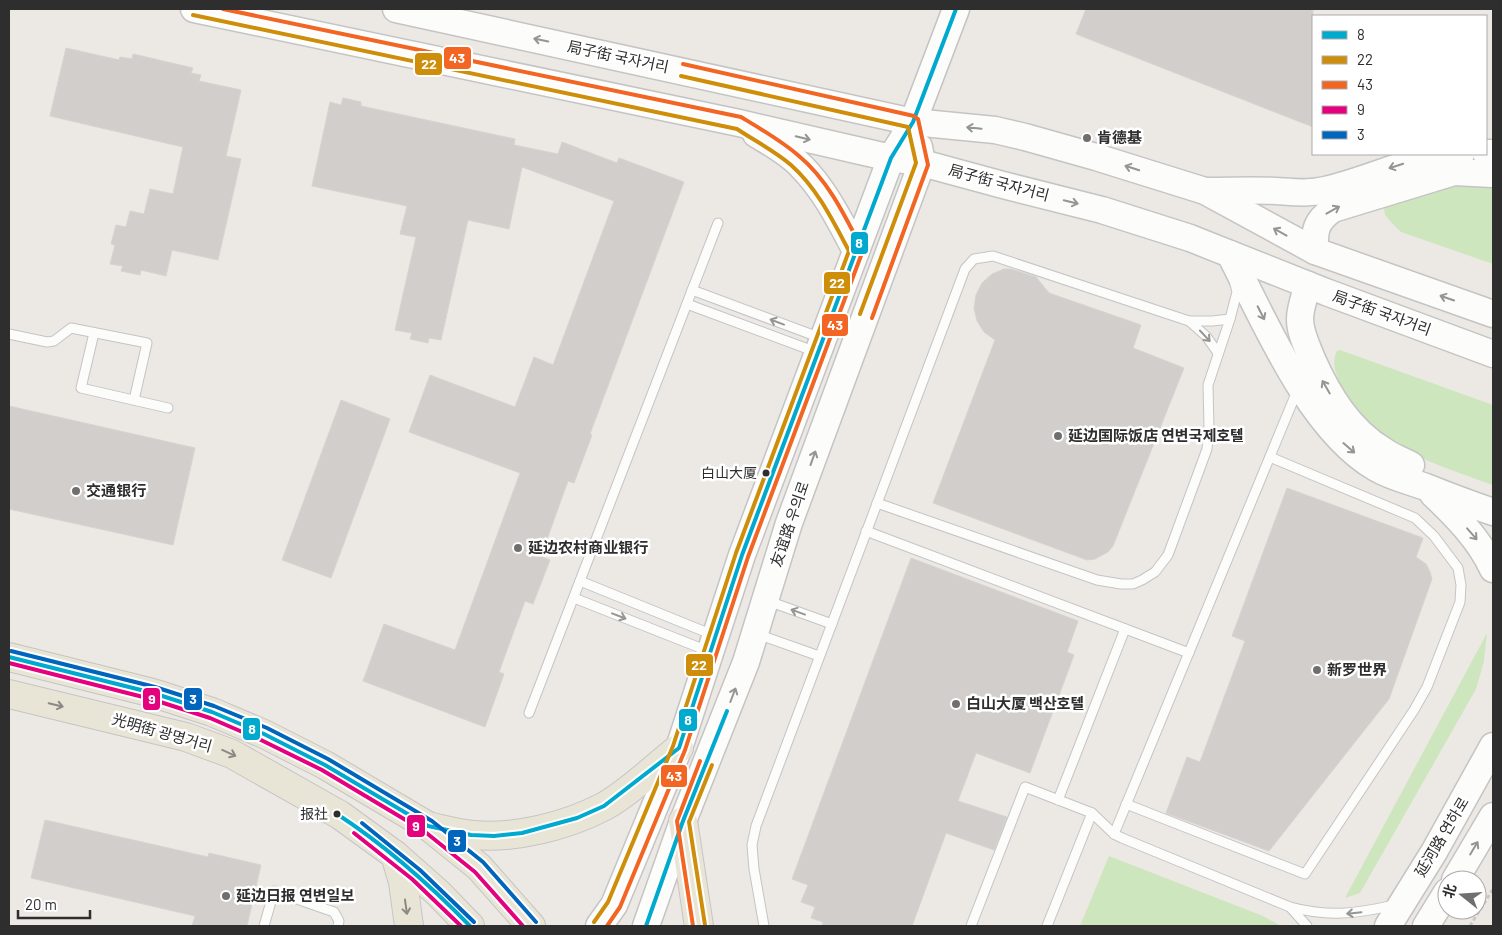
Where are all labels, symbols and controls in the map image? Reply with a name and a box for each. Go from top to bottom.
legend [1312,15,1487,155]
text: 8 [1357,25,1365,43]
one-way arrow [533,35,549,44]
street label: 局子街 국자거리 [566,36,671,76]
line badge: 43 [443,46,472,70]
text: 43 [449,49,465,66]
text: 22 [1357,50,1373,68]
line badge: 22 [414,52,443,76]
text: 22 [421,55,437,72]
text: 43 [1357,75,1373,93]
text: 9 [1357,100,1365,118]
one-way arrow [967,123,983,133]
text: 3 [1357,125,1365,143]
place label: 肯德基 [1097,128,1142,146]
marker: 肯德基 [1081,132,1093,144]
one-way arrow [795,134,811,143]
street label: 局子街 국자거리 [947,160,1051,204]
one-way arrow [1389,162,1405,172]
one-way arrow [1124,163,1140,172]
one-way arrow [1062,198,1078,207]
one-way arrow [1325,205,1339,215]
one-way arrow [1273,227,1288,236]
line badge: 8 [850,231,869,255]
text: 8 [855,234,863,251]
line badge: 22 [823,271,851,295]
text: 22 [829,274,845,291]
street label: 局子街 국자거리 [1331,286,1434,338]
one-way arrow [1440,293,1456,302]
one-way arrow [1257,305,1266,320]
line badge: 43 [821,313,849,337]
text: 43 [827,316,843,333]
one-way arrow [770,317,786,326]
one-way arrow [1199,329,1211,342]
one-way arrow [1320,381,1330,395]
place label: 延边国际饭店 연변국제호텔 [1068,426,1244,444]
marker: 延边国际饭店 연변국제호텔 [1052,430,1064,442]
one-way arrow [1343,442,1356,454]
one-way arrow [809,451,818,466]
place label: 白山大厦 [701,464,757,481]
marker: 白山大厦 [761,468,771,478]
street label: 友谊路 우의로 [766,478,812,569]
place label: 交通银行 [86,481,146,499]
marker: 交通银行 [70,485,82,497]
one-way arrow [1466,528,1477,541]
place label: 延边农村商业银行 [528,538,648,556]
marker: 延边农村商业银行 [512,542,524,554]
one-way arrow [791,607,807,616]
one-way arrow [611,612,626,621]
line badge: 22 [685,653,714,677]
text: 22 [691,656,707,673]
place label: 新罗世界 [1327,660,1387,678]
marker: 新罗世界 [1311,664,1323,676]
line badge: 9 [142,687,161,711]
line badge: 3 [183,687,203,711]
one-way arrow [729,688,738,703]
text: 9 [148,690,156,707]
text: 3 [189,690,197,707]
place label: 白山大厦 백산호텔 [966,694,1084,712]
marker: 白山大厦 백산호텔 [950,698,962,710]
one-way arrow [48,701,64,710]
line badge: 8 [678,708,698,732]
street label: 光明街 광명거리 [110,709,214,755]
text: 8 [684,711,692,728]
line badge: 8 [242,717,261,741]
text: 8 [248,720,256,737]
one-way arrow [221,749,236,759]
line badge: 43 [660,764,688,788]
text: 43 [666,767,682,784]
street label: 延河路 연하로 [1410,794,1472,879]
place label: 报社 [300,805,328,822]
marker: 报社 [332,809,342,819]
line badge: 9 [406,814,426,838]
text: 9 [412,817,420,834]
line badge: 3 [447,829,467,853]
text: 3 [453,832,461,849]
one-way arrow [1469,841,1480,855]
north arrow [1437,870,1487,920]
text: 北 [1439,882,1459,900]
place label: 延边日报 연변일보 [236,886,354,904]
scale bar [18,888,90,920]
marker: 延边日报 연변일보 [220,890,232,902]
text: 20 m [25,895,57,913]
one-way arrow [401,899,411,915]
one-way arrow [1346,908,1362,918]

